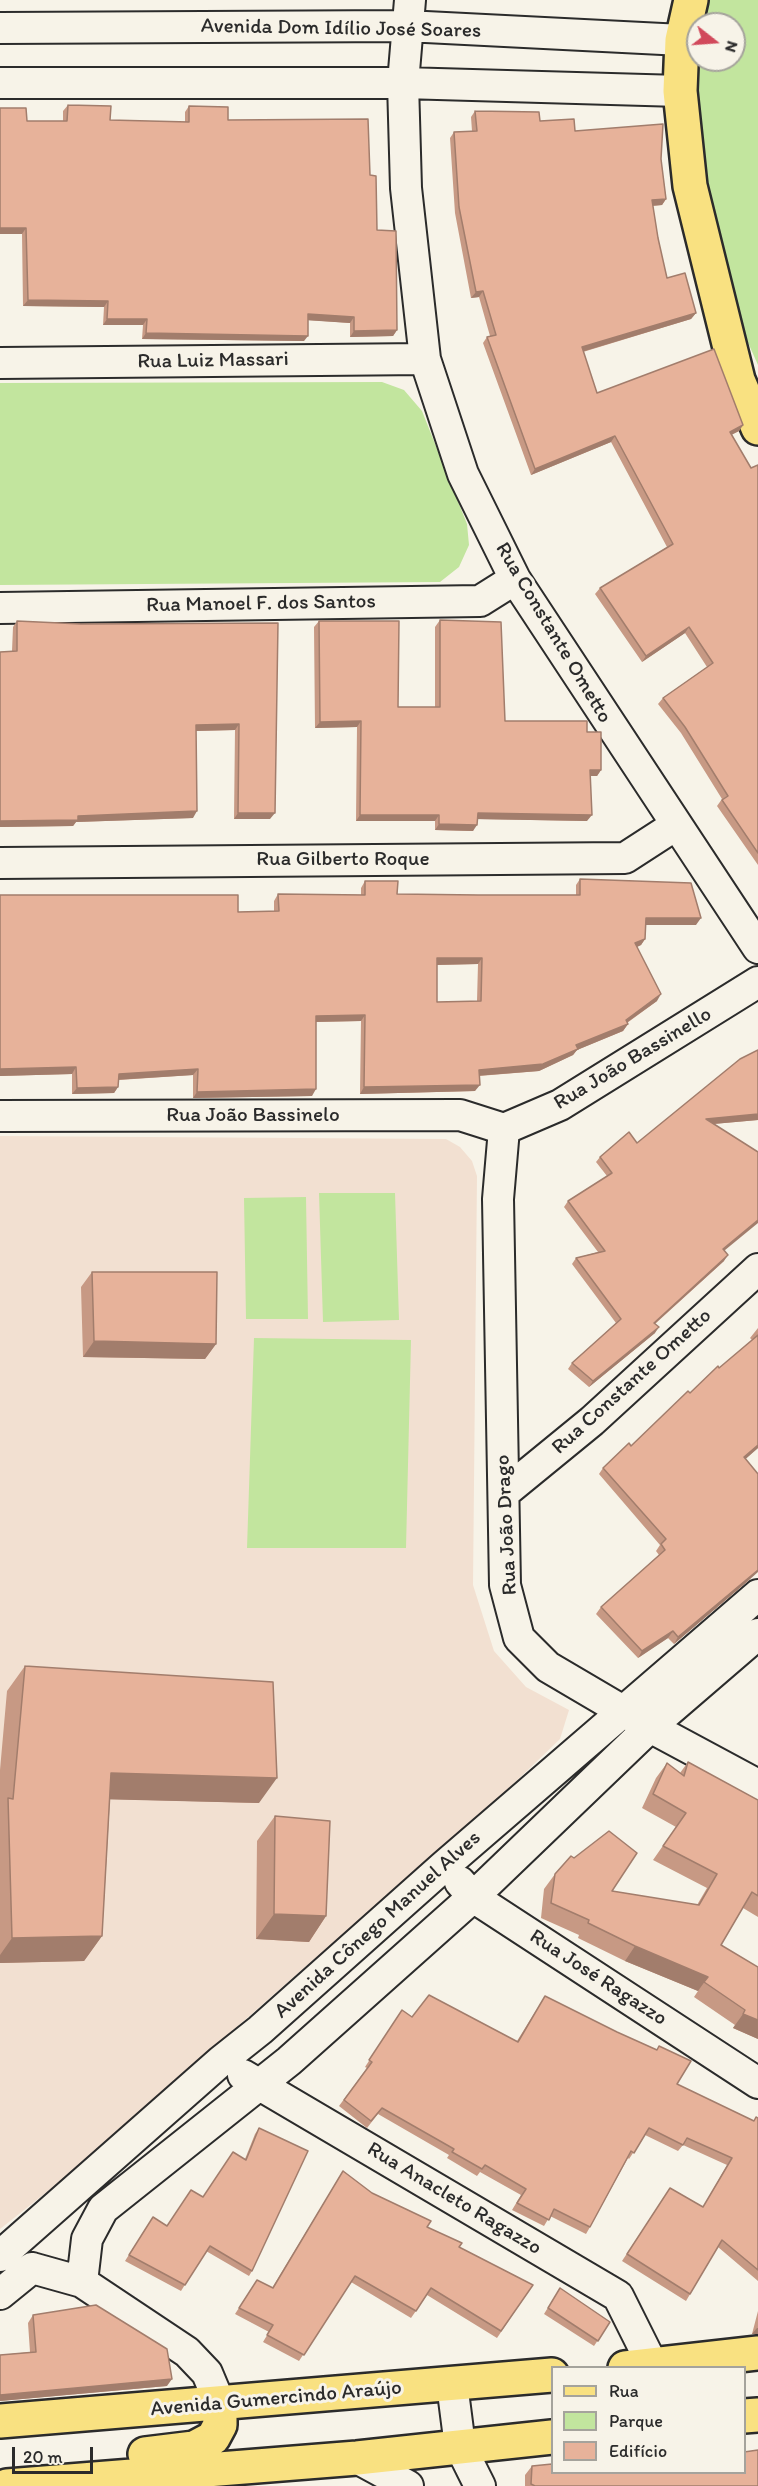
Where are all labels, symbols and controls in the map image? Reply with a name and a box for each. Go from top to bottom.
north arrow [686,12,746,72]
street label: Avenida Dom Idílio José Soares [201,14,481,44]
text: N [721,39,742,55]
street label: Rua Luiz Massari [137,347,289,375]
street label: Rua Constante Ometto [489,538,617,728]
street label: Rua Manoel F. dos Santos [146,589,376,619]
street label: Rua Gilberto Roque [256,847,430,873]
street label: Rua João Bassinello [550,1002,716,1116]
street label: Rua João Bassinelo [166,1103,340,1129]
street label: Rua Constante Ometto [547,1304,717,1460]
street label: Rua João Drago [491,1454,523,1596]
street label: Avenida Cônego Manuel Alves [270,1826,486,2024]
street label: Rua José Ragazzo [525,1924,671,2032]
street label: Rua Anacleto Ragazzo [362,2137,546,2261]
legend [551,2366,746,2474]
street label: Avenida Gumercindo Araújo [149,2375,403,2423]
text: Rua [609,2380,639,2402]
text: Parque [609,2410,663,2432]
scale bar [15,2435,96,2473]
text: Edifício [609,2440,667,2462]
text: 20 m [23,2446,63,2468]

